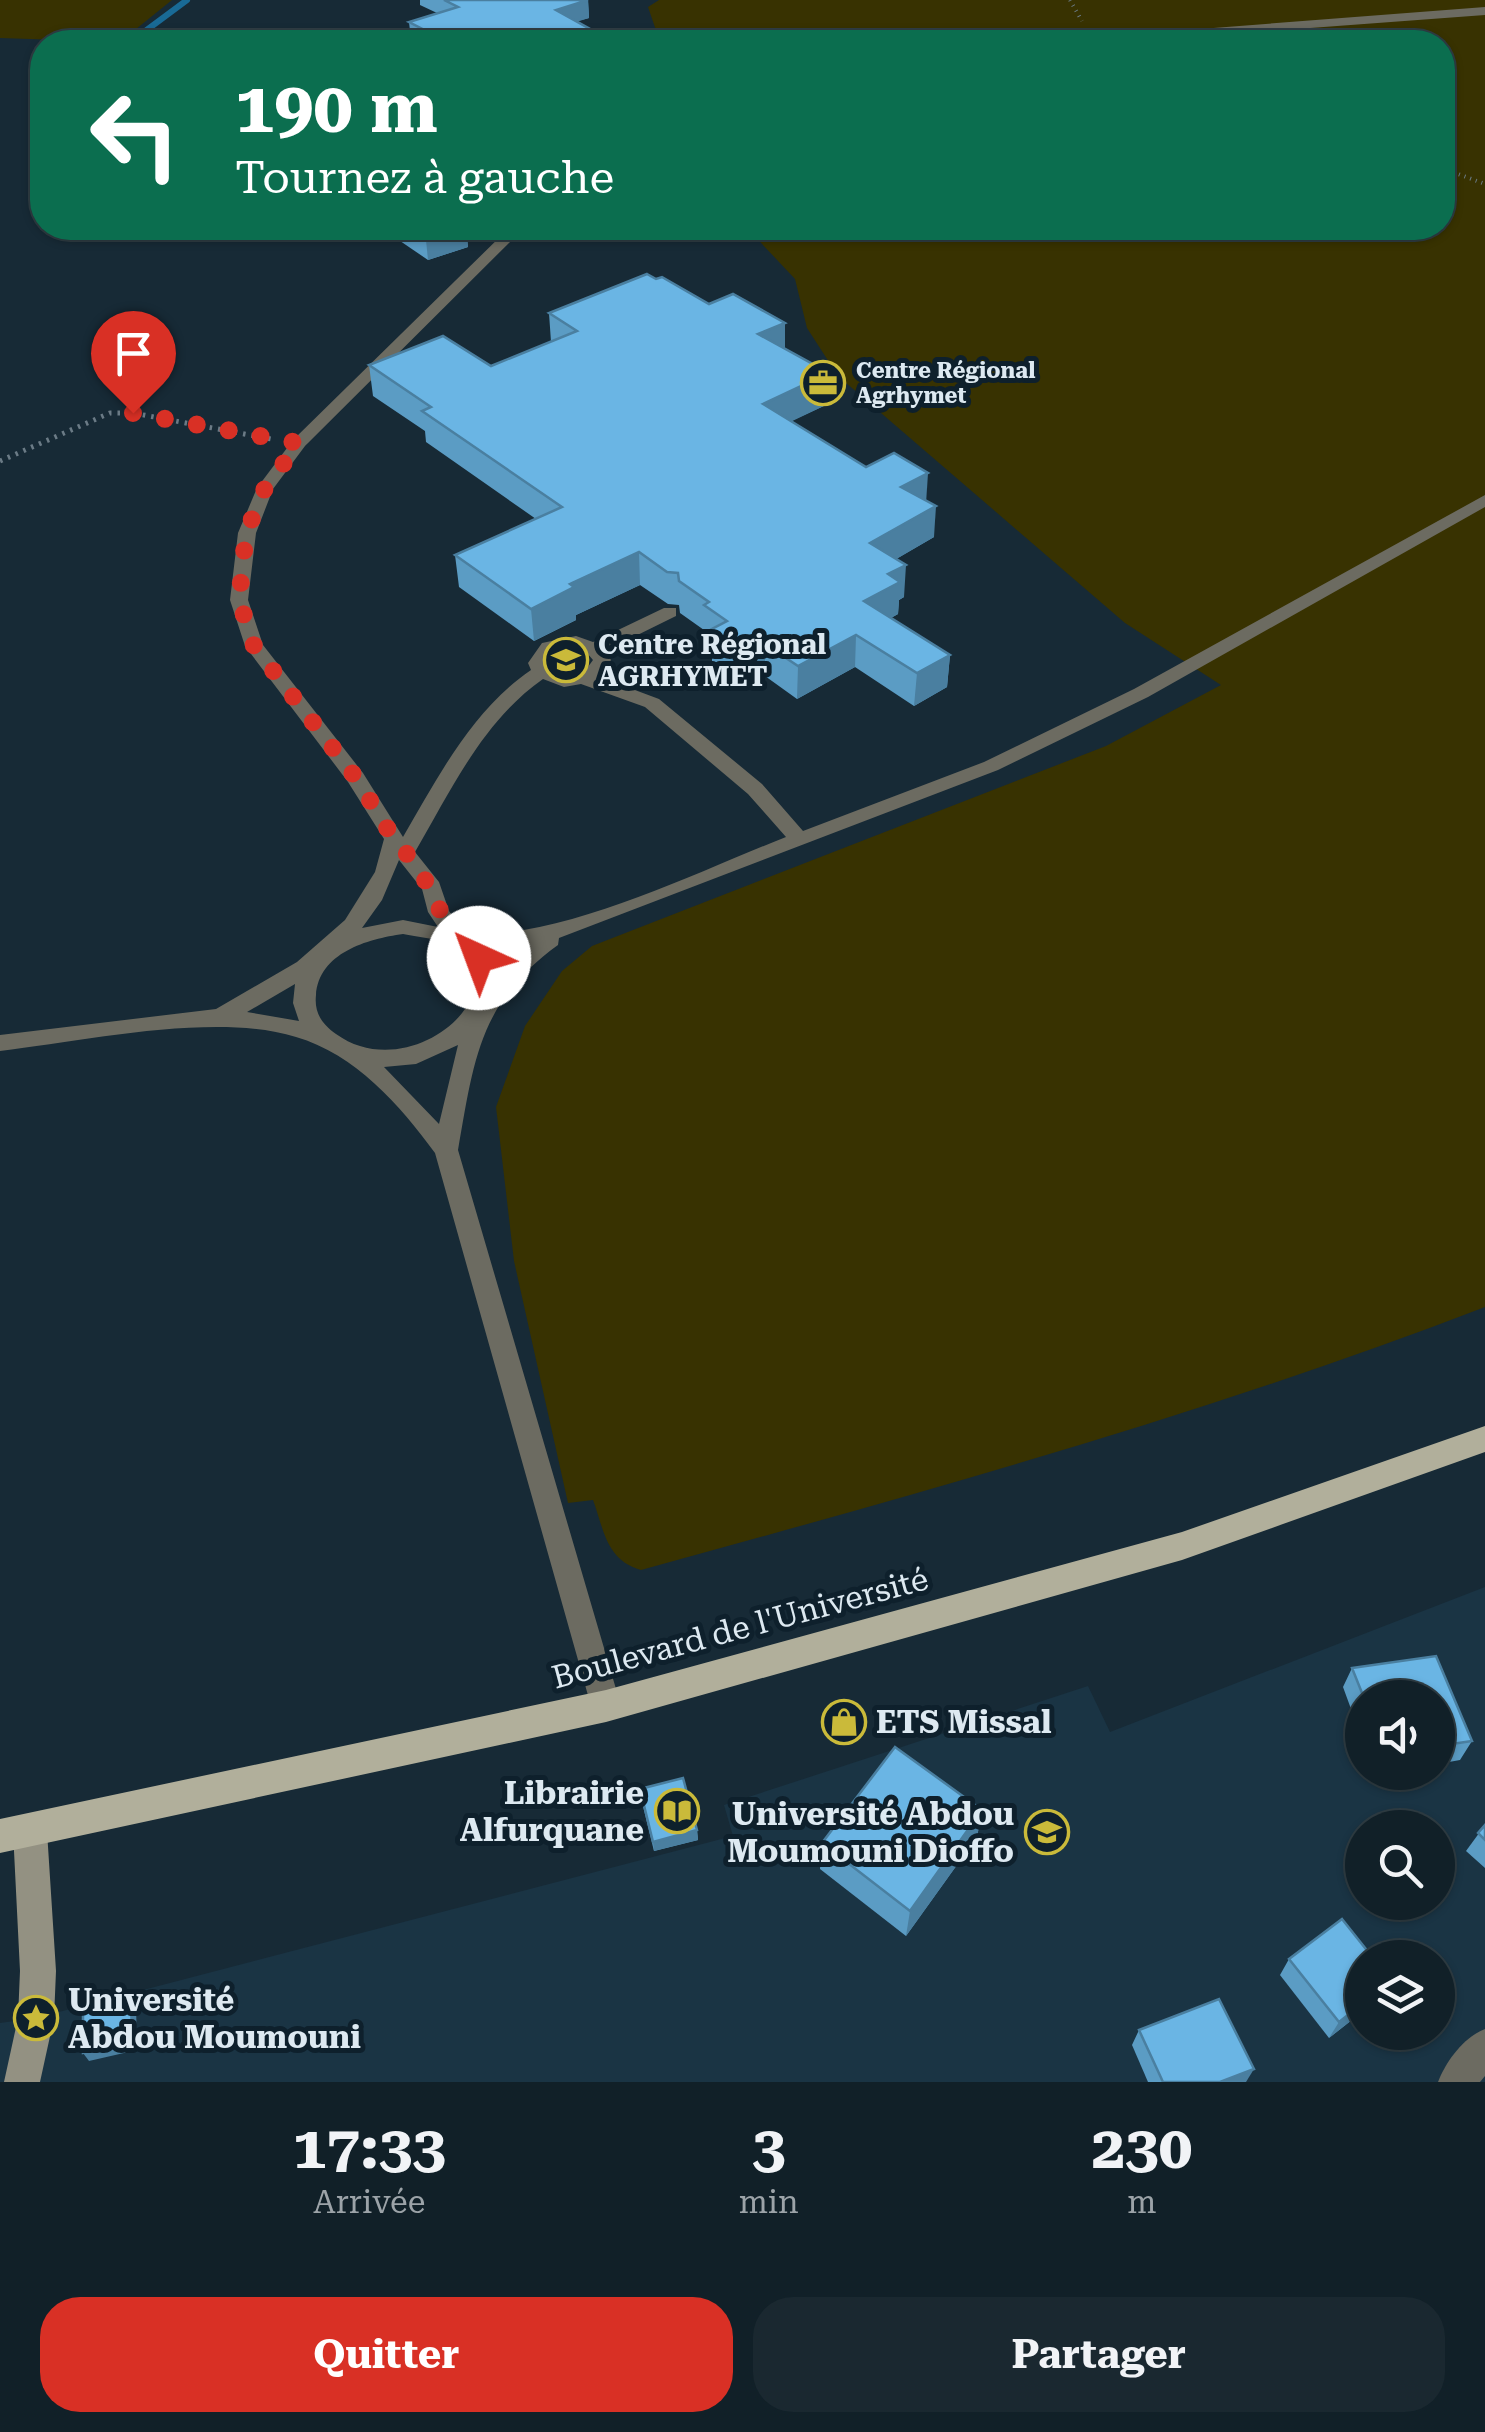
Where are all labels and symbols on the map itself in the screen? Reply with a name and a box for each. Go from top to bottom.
pin [91,311,176,414]
place label: Centre Régional Agrhymet [856,358,1035,408]
office icon: Centre Régional Agrhymet [800,360,846,406]
place label: Centre Régional AGRHYMET [598,628,826,693]
school or university icon: Centre Régional AGRHYMET [543,637,589,683]
position arrow [427,906,531,1010]
street label: Boulevard de l'Université [548,1559,932,1697]
shop icon: ETS Missal [821,1699,867,1745]
place label: ETS Missal [876,1703,1052,1741]
place label: Librairie Alfurquane [460,1774,644,1849]
library icon: Librairie Alfurquane [654,1788,700,1834]
place label: Université Abdou Moumouni Dioffo [727,1795,1014,1870]
school or university icon: Université Abdou Moumouni Dioffo [1024,1809,1070,1855]
place label: Université Abdou Moumouni [68,1981,361,2056]
place icon: Université Abdou Moumouni [13,1995,59,2041]

